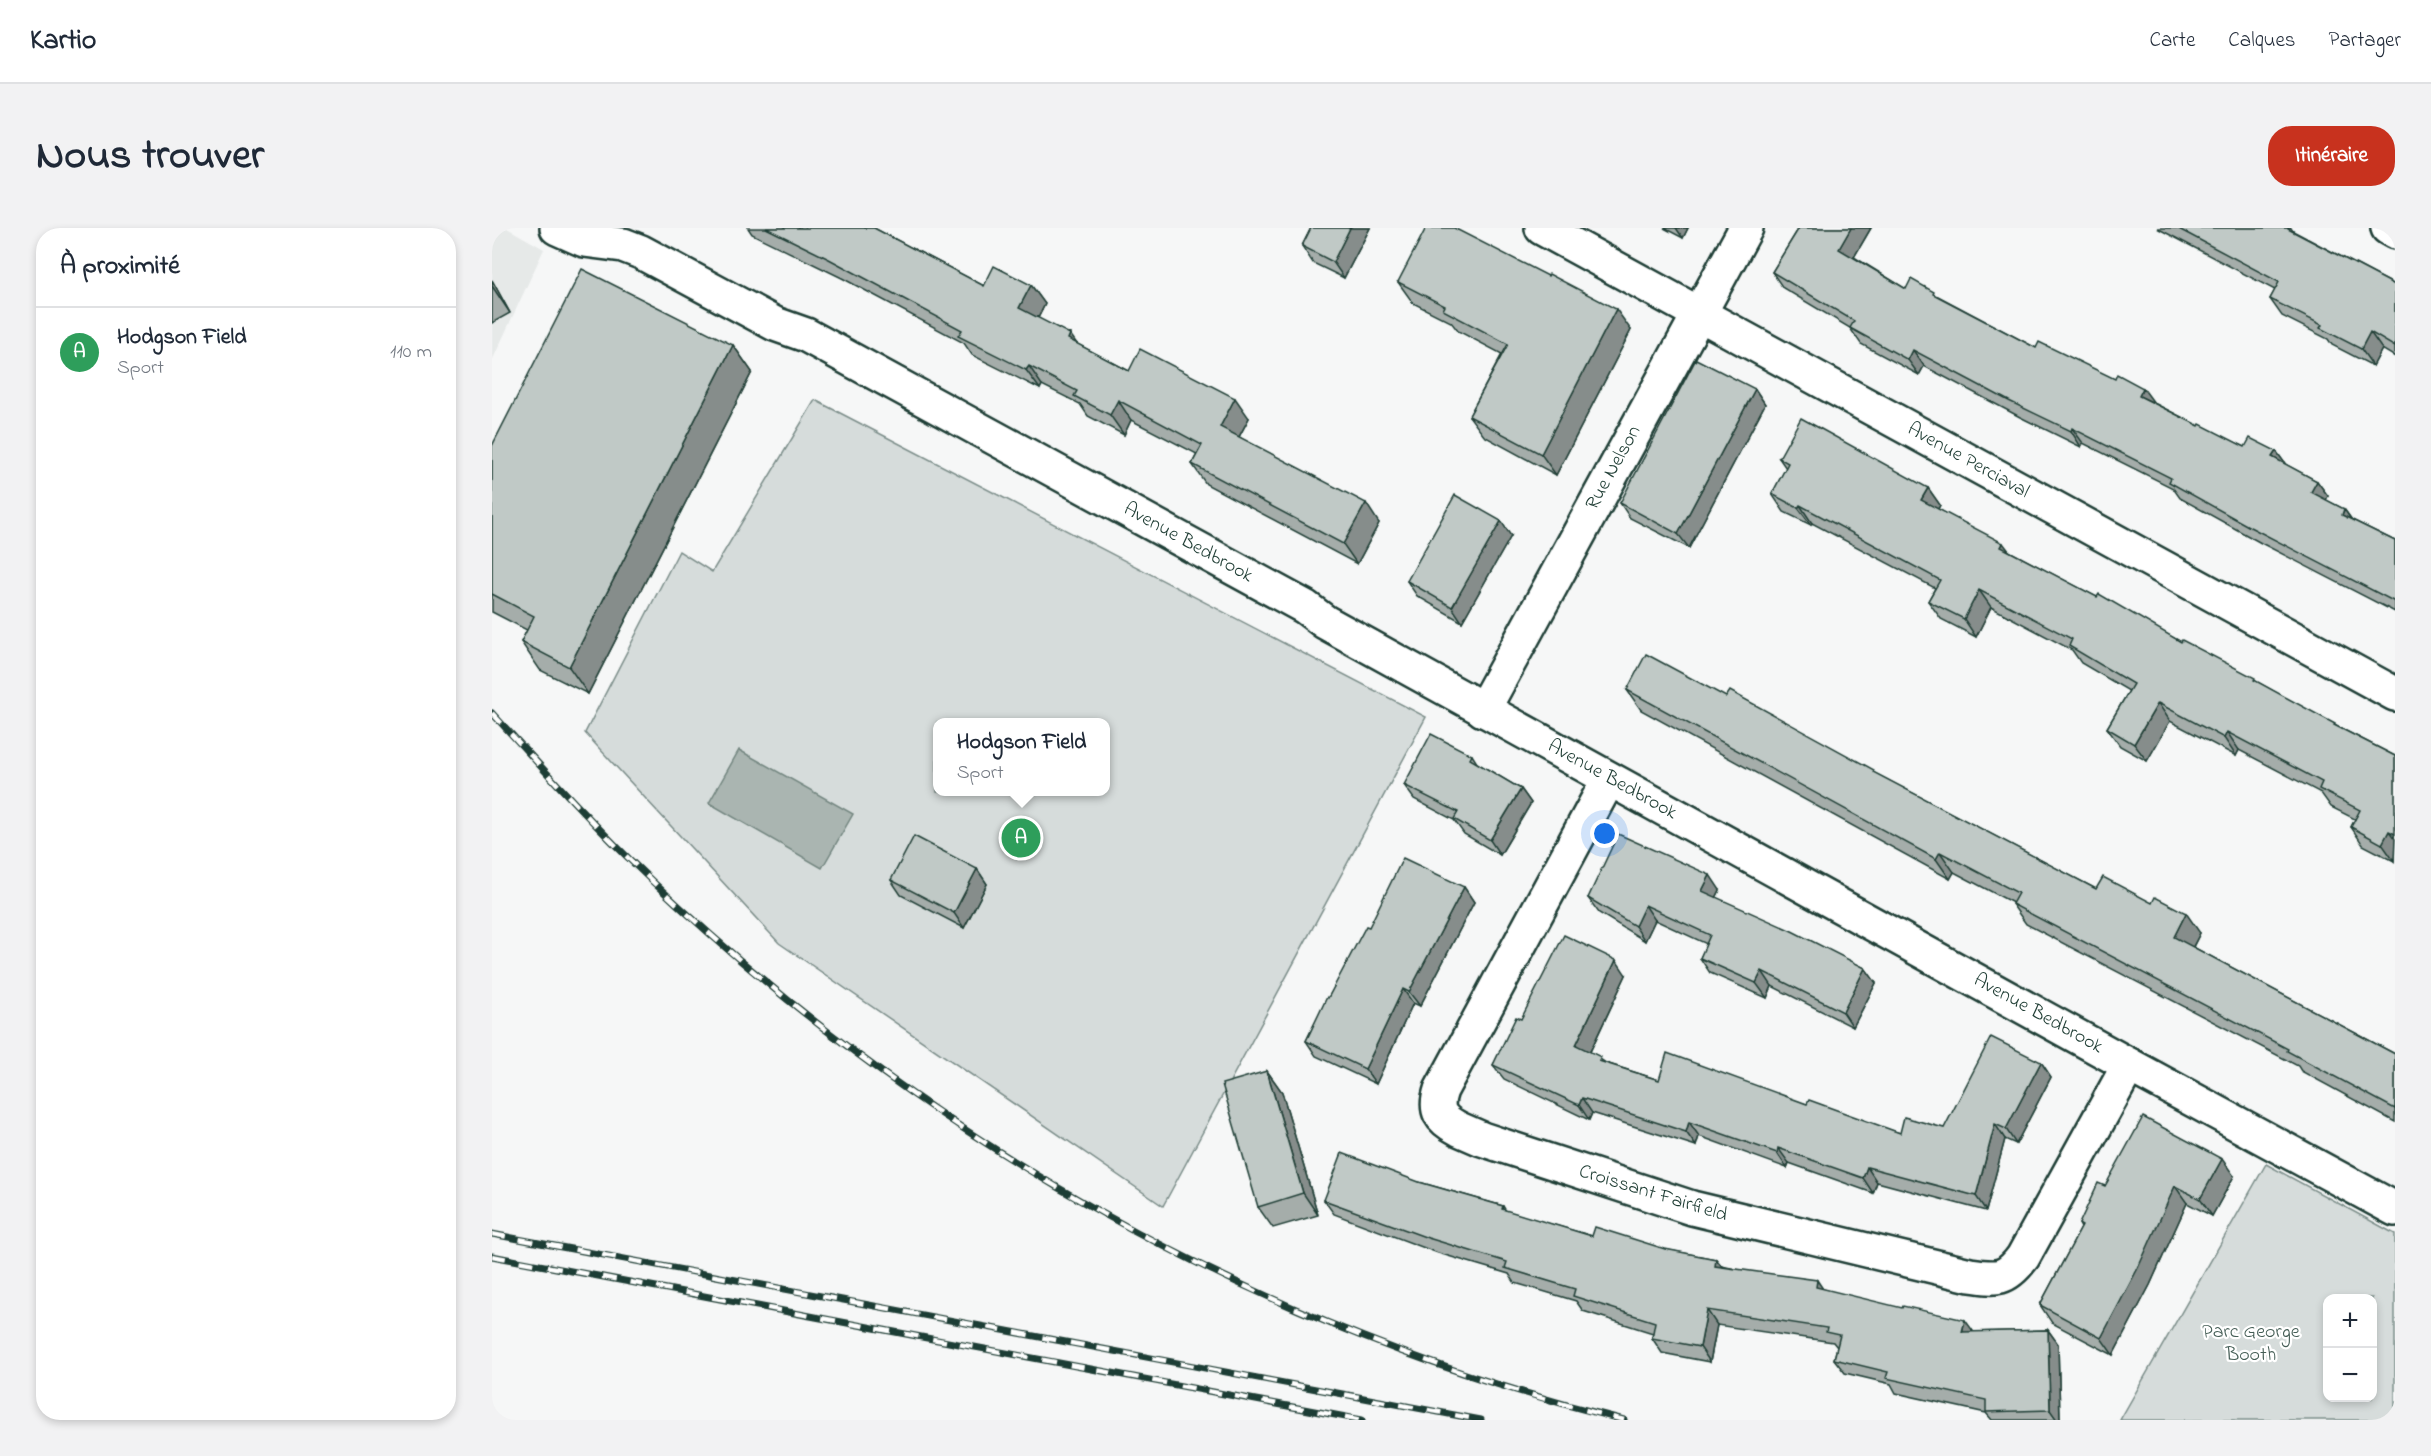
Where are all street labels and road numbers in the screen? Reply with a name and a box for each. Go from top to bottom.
street label: Avenue Perciaval [1902,415,2034,507]
street label: Rue Nelson [1579,420,1649,516]
street label: Avenue Bedbrook [1118,495,1258,591]
street label: Avenue Bedbrook [1542,732,1682,828]
street label: Avenue Bedbrook [1968,966,2108,1062]
street label: Croissant Fairfield [1575,1158,1731,1230]

